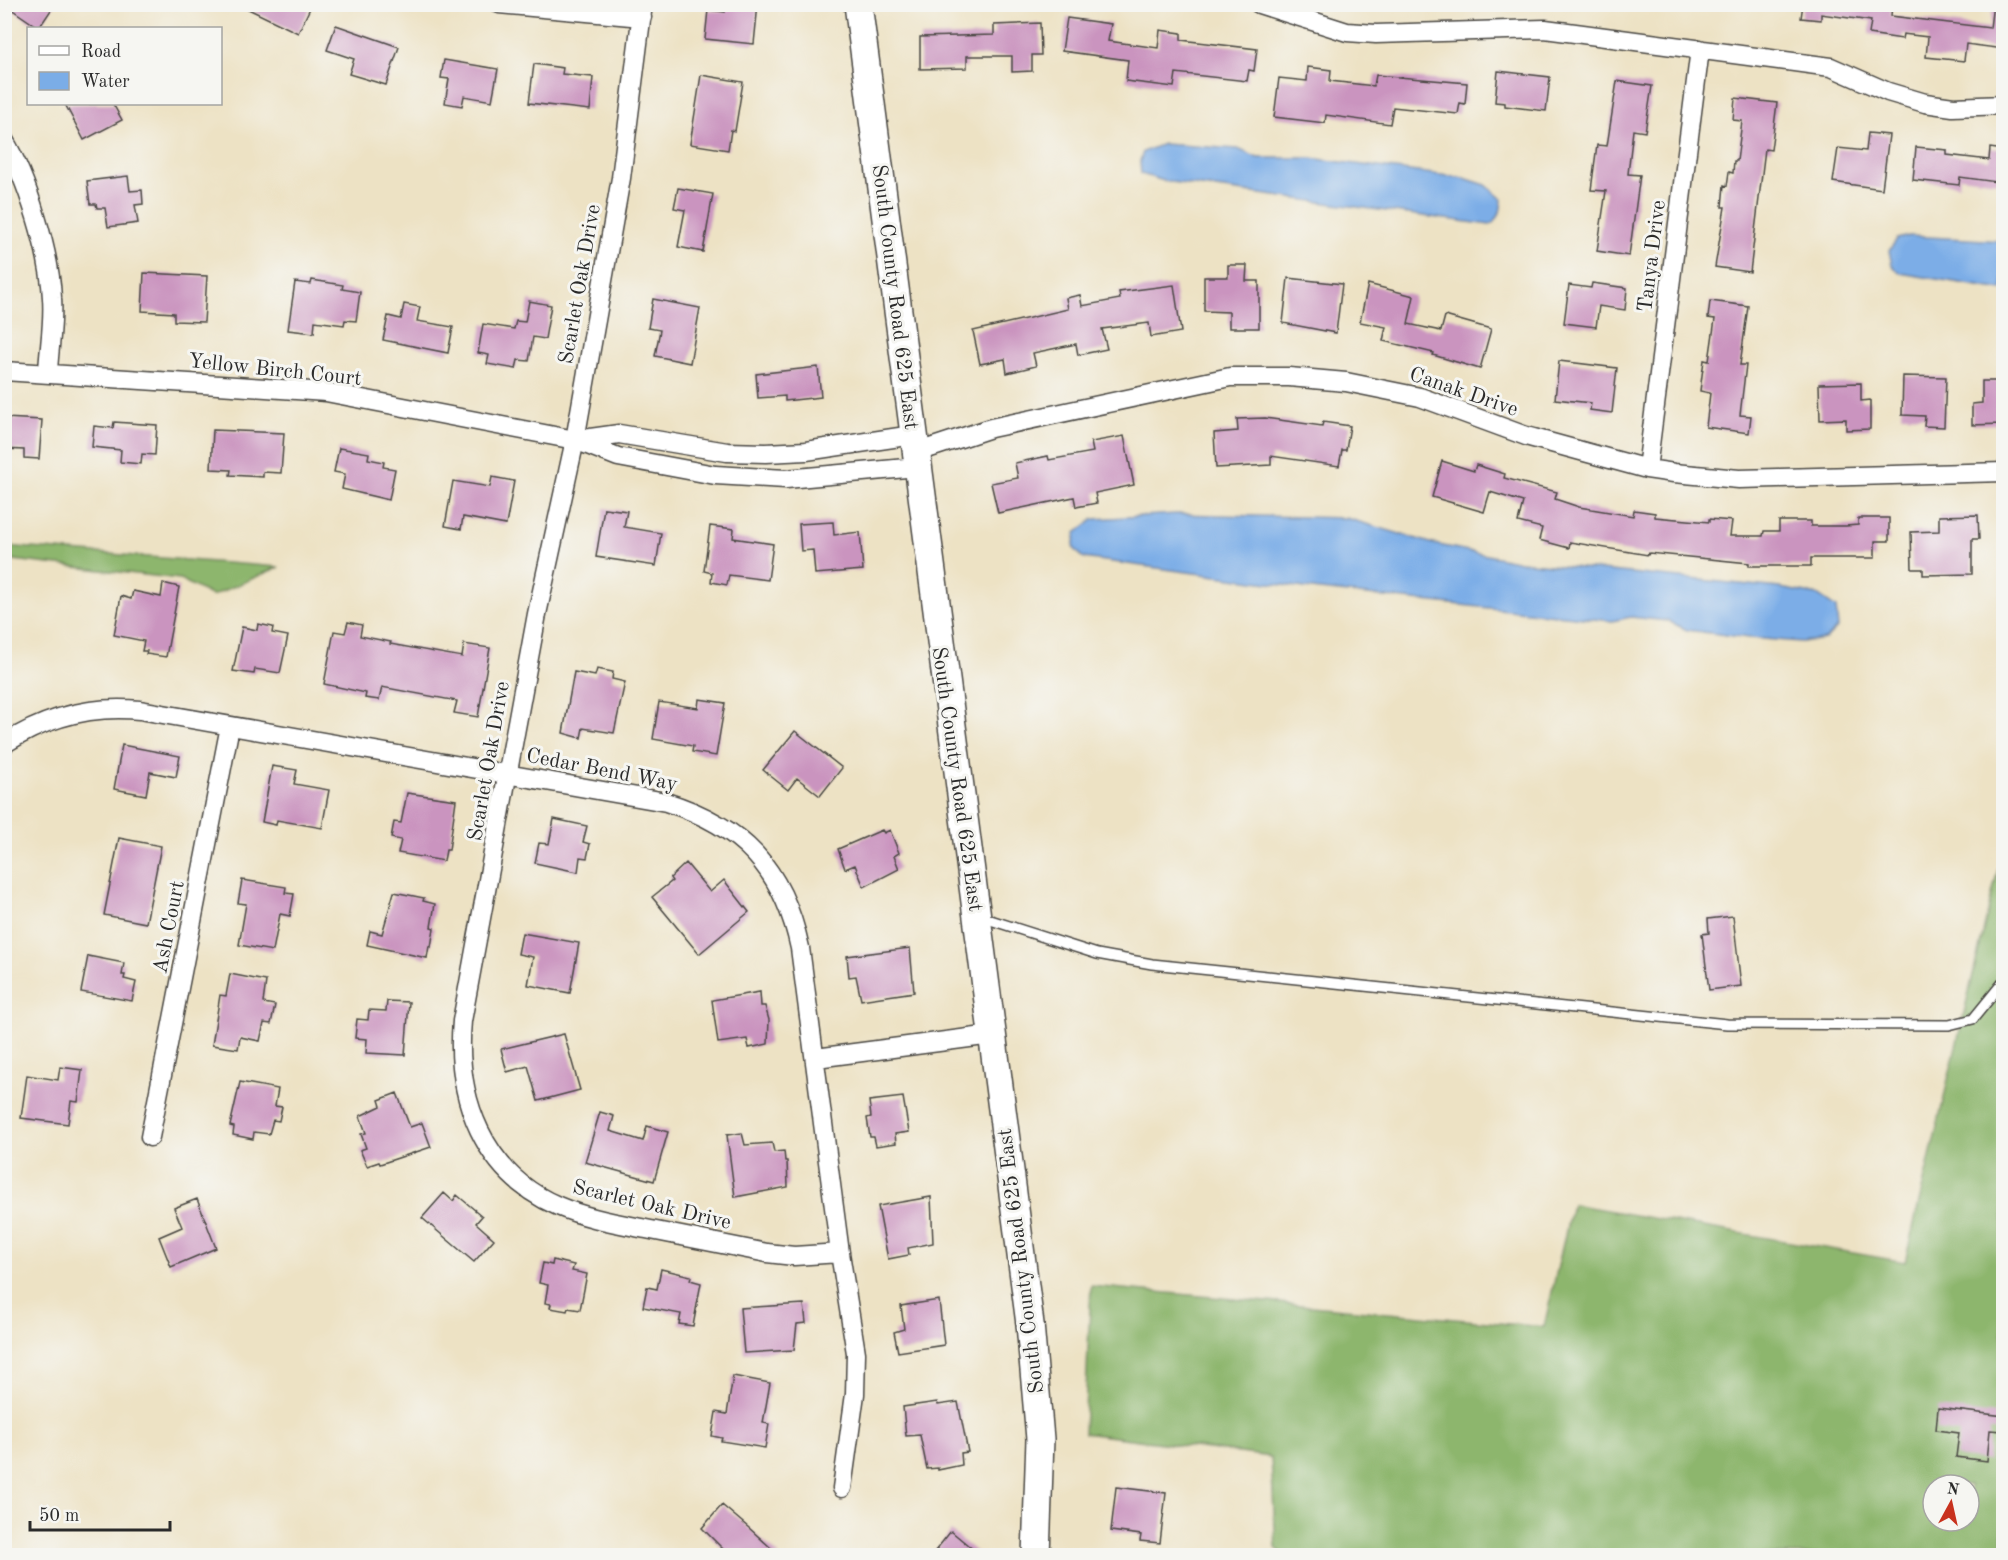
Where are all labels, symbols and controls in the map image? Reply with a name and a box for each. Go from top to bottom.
legend [27,27,222,105]
text: Road [81,43,121,61]
text: Water [81,73,130,91]
street label: South County Road 625 East [868,163,921,431]
street label: Tanya Drive [1635,199,1670,313]
street label: Scarlet Oak Drive [556,203,605,366]
street label: Yellow Birch Court [187,351,362,390]
street label: Canak Drive [1406,364,1521,421]
street label: South County Road 625 East [928,645,986,913]
street label: Scarlet Oak Drive [465,680,514,843]
street label: Cedar Bend Way [524,745,679,795]
street label: Ash Court [150,879,189,975]
street label: South County Road 625 East [995,1127,1048,1395]
street label: Scarlet Oak Drive [570,1177,733,1234]
north arrow [1921,1473,1981,1533]
text: N [1946,1481,1961,1499]
scale bar [30,1494,170,1532]
text: 50 m [39,1507,79,1525]

